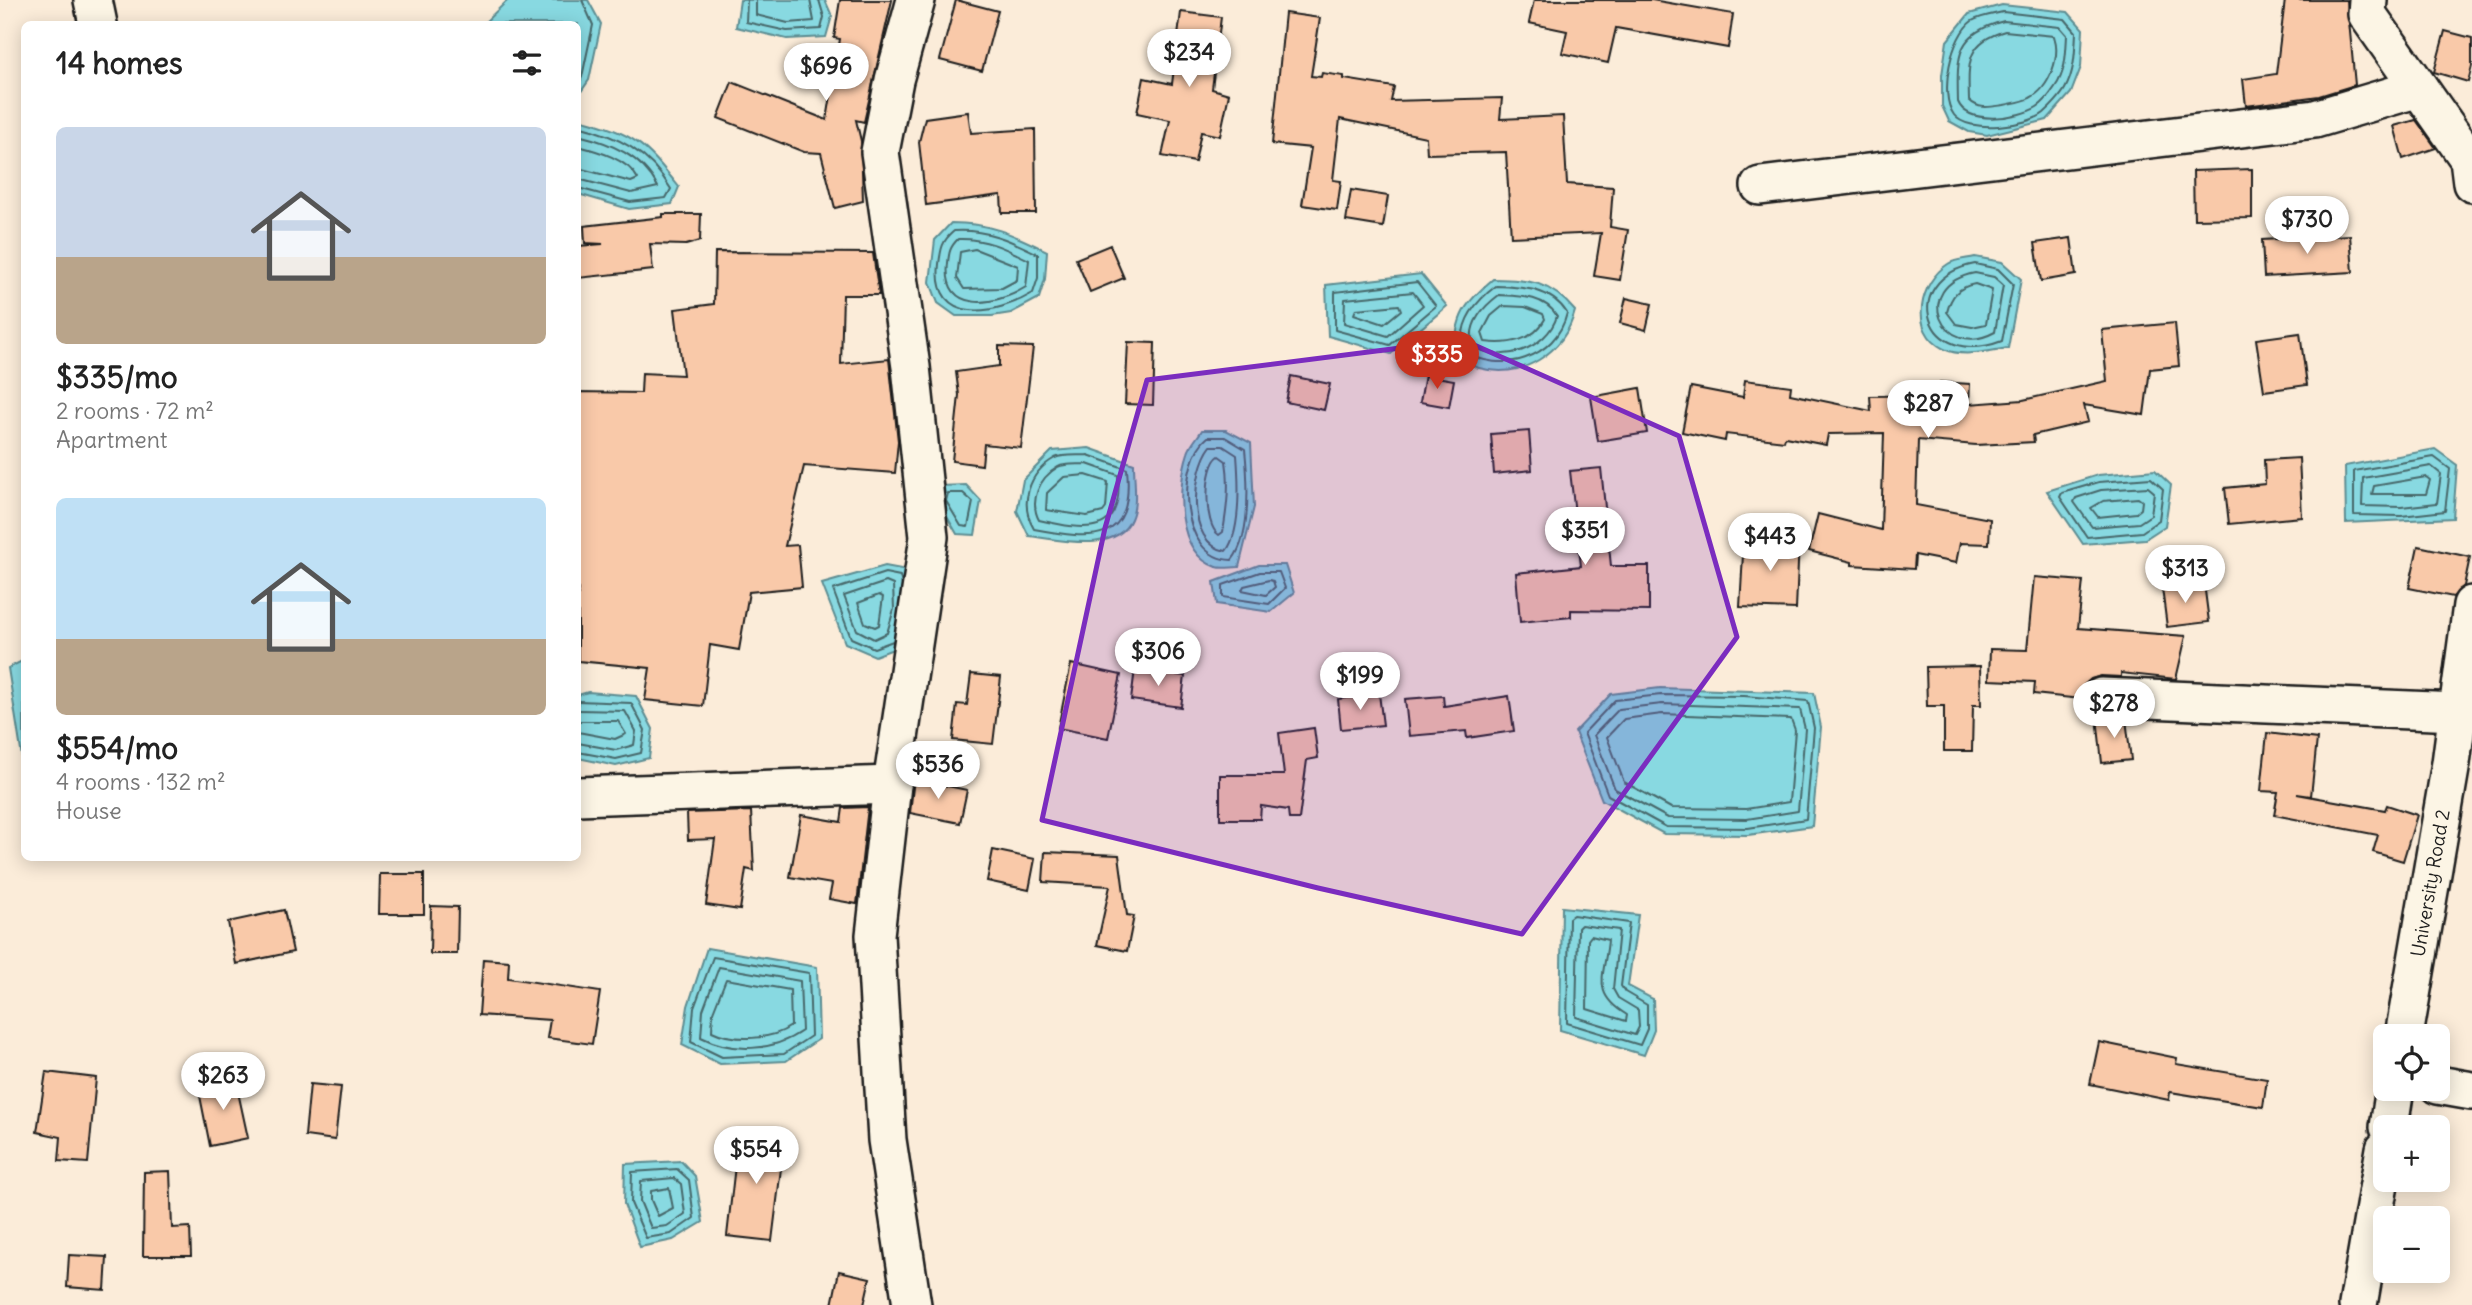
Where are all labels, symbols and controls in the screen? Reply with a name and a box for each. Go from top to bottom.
pin: $234 [1148,29,1230,89]
text: $234 [1163,37,1215,66]
pin: $696 [785,43,867,103]
text: 14 homes [56,44,183,82]
icon: filters [508,44,546,82]
text: $696 [800,51,852,80]
icon: home [238,173,364,299]
pin: $730 [2266,196,2348,256]
text: $730 [2281,204,2333,233]
pin: $335 [1396,332,1478,391]
text: $335 [1411,339,1463,368]
text: $335/mo [56,358,178,396]
pin: $287 [1887,380,1969,440]
text: $287 [1903,388,1953,417]
text: 2 rooms · 72 m² [56,396,214,425]
text: Apartment [56,425,168,454]
pin: $351 [1544,508,1626,567]
pin: $443 [1729,514,1811,573]
text: $351 [1561,515,1609,544]
text: $443 [1744,521,1796,550]
icon: home [238,544,364,670]
pin: $313 [2144,546,2226,605]
text: $313 [2161,553,2209,582]
pin: $306 [1117,628,1199,688]
text: $306 [1131,636,1185,665]
pin: $199 [1319,652,1401,712]
text: $199 [1336,660,1384,689]
pin: $278 [2073,680,2155,740]
text: $278 [2089,688,2139,717]
text: $554/mo [56,729,178,767]
pin: $536 [897,742,979,801]
text: $536 [912,749,964,778]
text: 4 rooms · 132 m² [56,767,226,796]
text: House [56,796,122,825]
street label: University Road 2 [2405,807,2455,959]
map controls [2373,1024,2450,1283]
button: locate [2373,1024,2450,1101]
pin: $263 [182,1052,264,1112]
text: $263 [197,1060,249,1089]
button: + [2373,1115,2450,1192]
pin: $554 [715,1126,797,1186]
text: $554 [730,1134,782,1163]
button: − [2373,1206,2450,1283]

